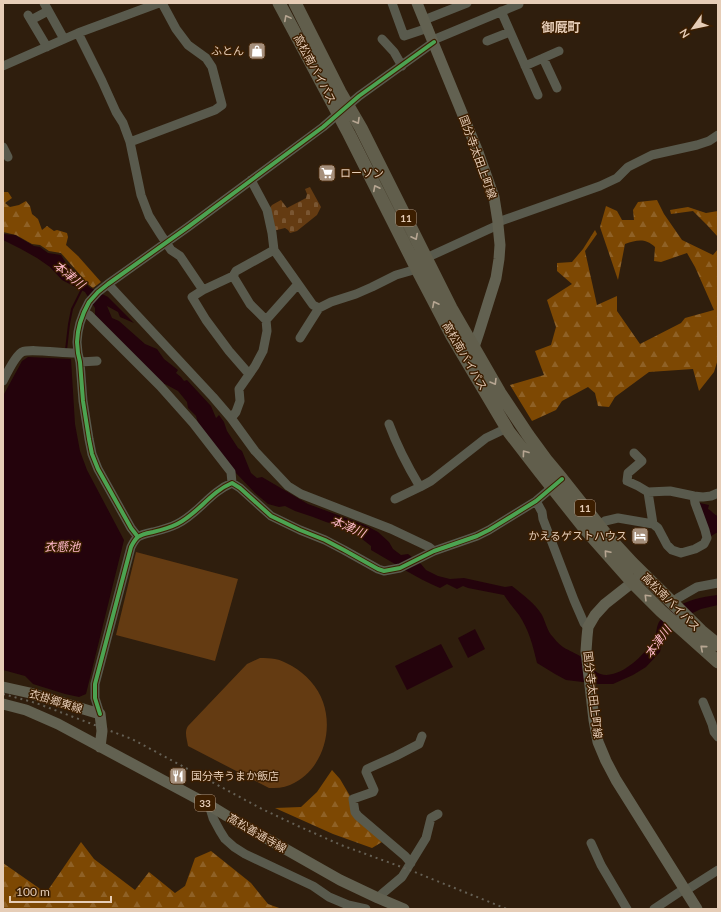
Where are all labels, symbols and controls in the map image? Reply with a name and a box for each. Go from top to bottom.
north arrow [673,8,713,48]
one-way arrow [284,15,291,22]
district label: 御厩町 [541,19,581,35]
text: N [676,27,692,41]
street label: 高松南バイパス [292,32,339,106]
shop icon: ふとん [247,41,267,61]
place label: ふとん [211,44,244,57]
street label: 国分寺太田上町線 [457,113,500,200]
one-way arrow [352,117,359,124]
supermarket icon: ローソン [317,163,337,183]
place label: ローソン [340,166,384,179]
one-way arrow [373,185,381,192]
road number: 11 [396,210,416,226]
one-way arrow [411,233,418,240]
water label: 本津川 [51,257,90,293]
one-way arrow [432,301,440,308]
street label: 高松南バイパス [441,319,490,392]
one-way arrow [489,378,496,385]
one-way arrow [523,450,530,457]
road number: 11 [575,500,595,516]
water label: 本津川 [329,513,370,541]
hotel icon: かえるゲストハウス [630,526,650,546]
place label: かえるゲストハウス [528,529,627,542]
water label: 衣懸池 [44,539,81,554]
one-way arrow [604,551,611,558]
street label: 高松南バイパス [640,570,703,633]
one-way arrow [644,594,652,602]
water label: 本津川 [641,621,675,661]
one-way arrow [700,646,707,653]
street label: 国分寺太田上町線 [582,650,605,739]
street label: 衣掛郷東線 [28,686,84,715]
restaurant icon: 国分寺うまか飯店 [168,766,188,786]
place label: 国分寺うまか飯店 [191,769,279,782]
road number: 33 [195,795,215,811]
street label: 高松善通寺線 [225,810,289,855]
scale bar [10,878,111,904]
text: 100 m [16,884,50,899]

